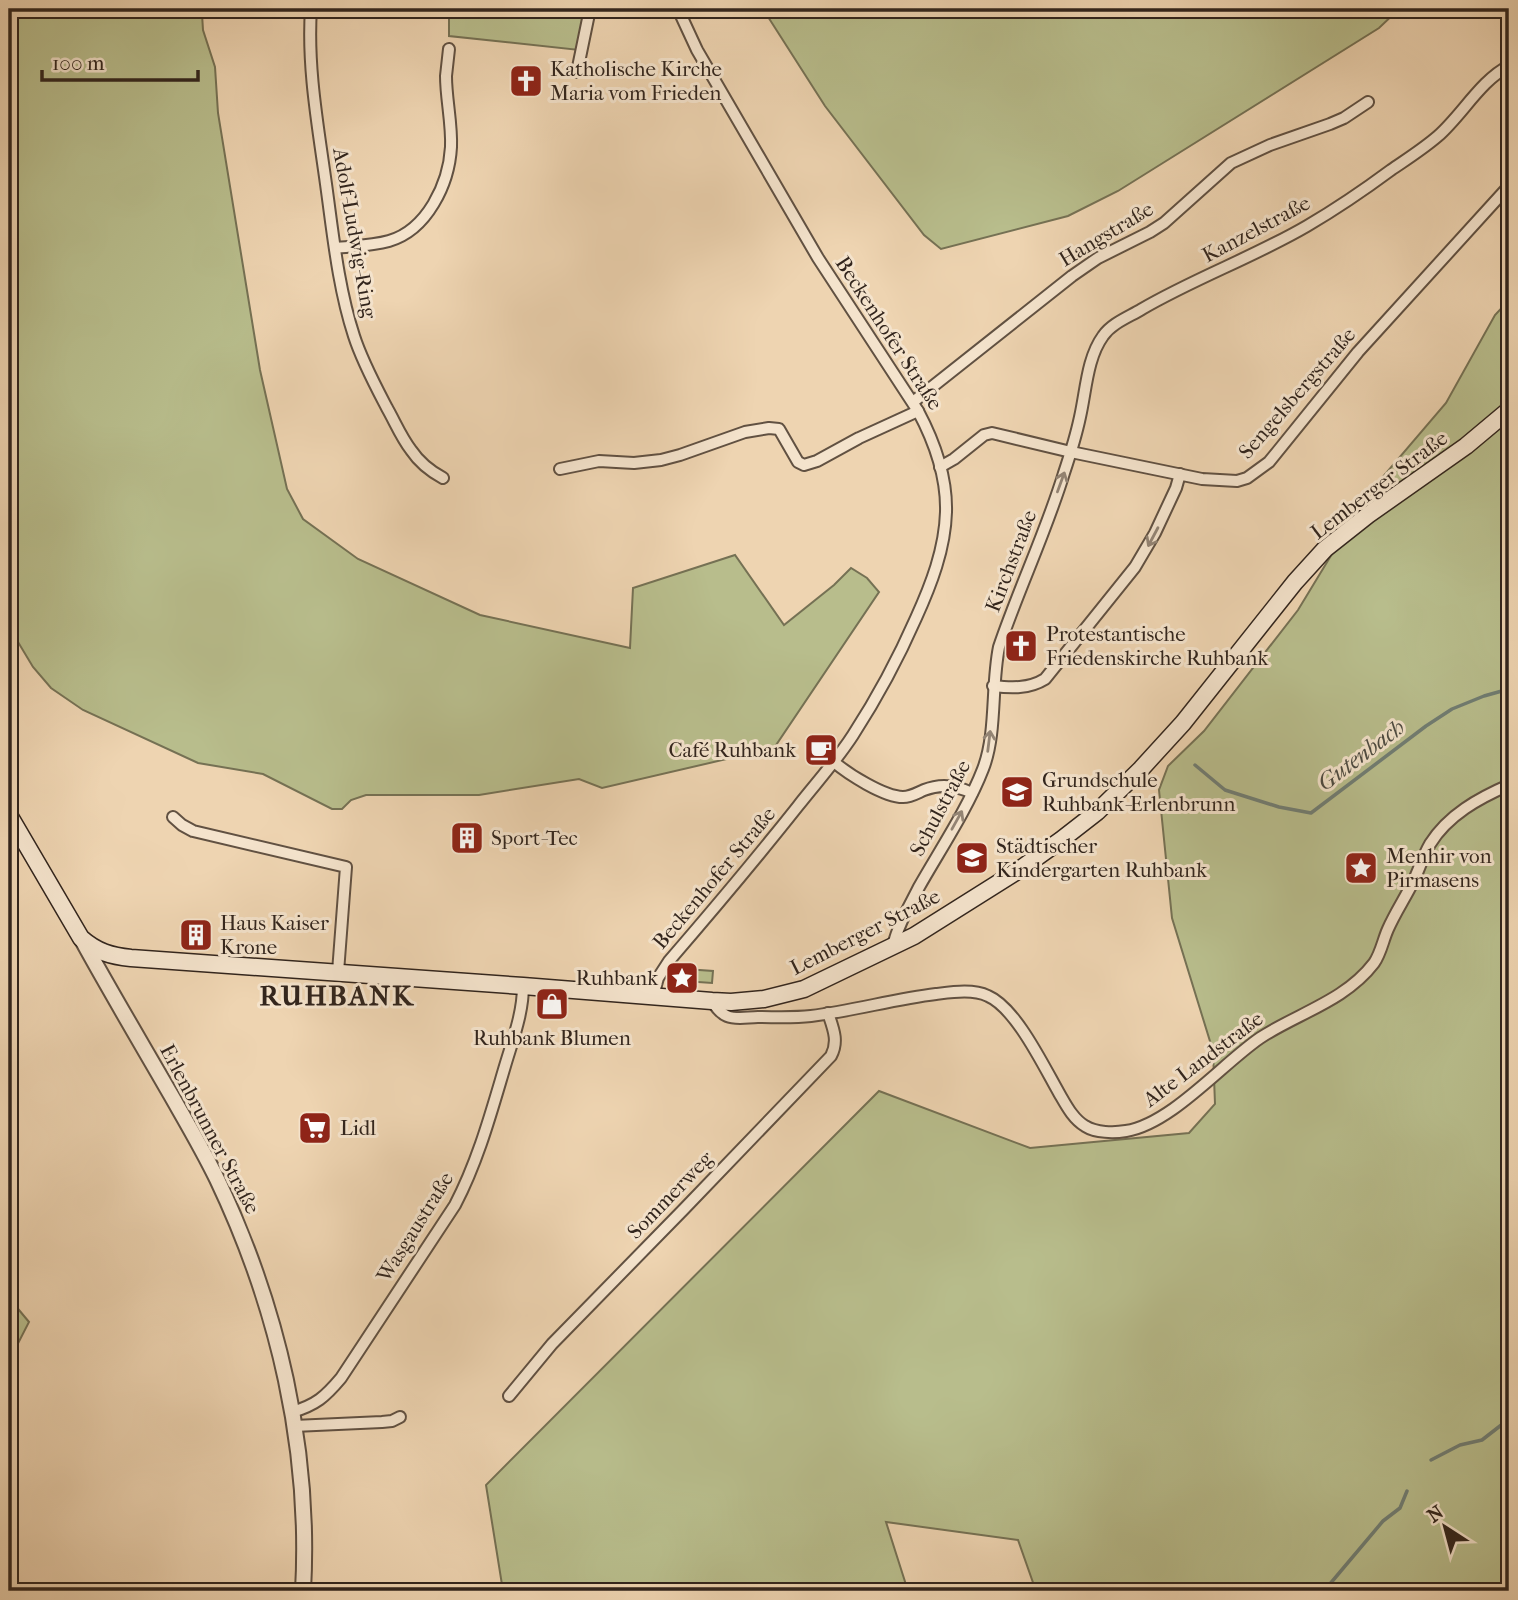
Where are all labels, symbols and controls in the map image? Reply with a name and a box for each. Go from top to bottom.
scale bar [42,38,198,82]
text: 100 m [52,51,105,75]
place label: Katholische Kirche Maria vom Frieden [550,57,722,105]
church icon: Katholische Kirche Maria vom Frieden [507,62,545,100]
street label: Adolf-Ludwig-Ring [328,145,382,321]
street label: Kanzelstraße [1198,191,1314,267]
street label: Hangstraße [1055,197,1157,271]
street label: Beckenhofer Straße [831,252,947,414]
street label: Sengelsbergstraße [1234,323,1360,463]
street label: Lemberger Straße [1306,426,1452,544]
one-way arrow [1056,472,1068,494]
street label: Kirchstraße [981,507,1041,615]
one-way arrow [1145,526,1159,547]
place label: Protestantische Friedenskirche Ruhbank [1046,622,1268,670]
church icon: Protestantische Friedenskirche Ruhbank [1002,627,1040,665]
water label: Gutenbach [1312,713,1410,796]
one-way arrow [983,730,996,753]
cafe icon: Café Ruhbank [802,731,840,769]
place label: Café Ruhbank [668,738,796,762]
street label: Schulstraße [905,756,975,860]
place label: Grundschule Ruhbank-Erlenbrunn [1042,768,1235,816]
school or university icon: Grundschule Ruhbank-Erlenbrunn [998,773,1036,811]
street label: Beckenhofer Straße [648,802,780,954]
one-way arrow [951,810,964,831]
building icon: Sport-Tec [448,819,486,857]
place label: Sport-Tec [491,826,578,850]
place label: Städtischer Kindergarten Ruhbank [996,834,1207,882]
school or university icon: Städtischer Kindergarten Ruhbank [953,839,991,877]
place label: Menhir von Pirmasens [1386,844,1492,892]
place icon: Menhir von Pirmasens [1342,849,1380,887]
street label: Lemberger Straße [786,884,944,980]
place label: Haus Kaiser Krone [220,911,329,959]
building icon: Haus Kaiser Krone [177,916,215,954]
place icon: Ruhbank [663,959,701,997]
place label: Ruhbank [576,966,658,990]
district label: RUHBANK [259,979,415,1012]
shop icon: Ruhbank Blumen [533,985,571,1023]
street label: Alte Landstraße [1138,1006,1268,1112]
place label: Ruhbank Blumen [473,1026,631,1050]
street label: Erlenbrunner Straße [155,1040,265,1218]
supermarket icon: Lidl [296,1109,334,1147]
place label: Lidl [340,1116,376,1140]
street label: Sommerweg [622,1146,718,1244]
street label: Wasgaustraße [371,1168,458,1287]
north arrow [1410,1492,1480,1562]
text: N [1423,1501,1448,1527]

